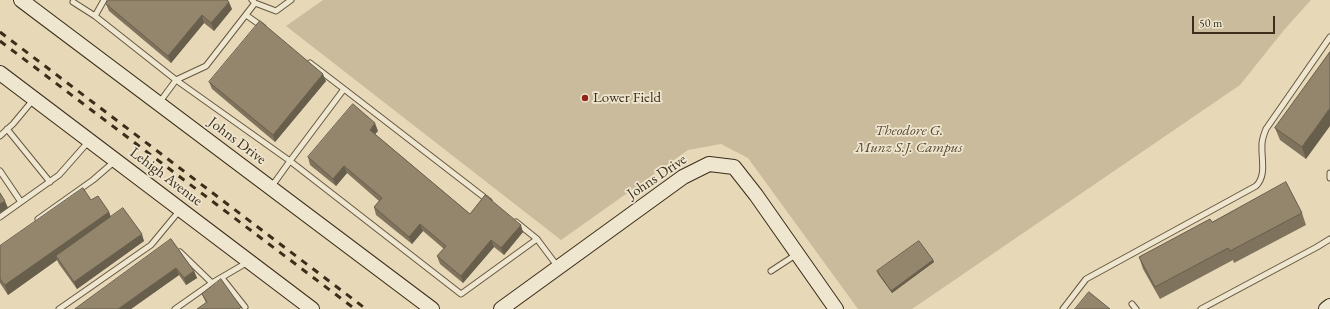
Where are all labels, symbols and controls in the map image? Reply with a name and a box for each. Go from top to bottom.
scale bar [1194,8,1277,34]
text: 50 m [1199,15,1222,31]
place label: Lower Field [593,89,661,107]
marker: Lower Field [580,93,590,103]
street label: Johns Drive [204,113,270,169]
park label: Theodore G. Munz S.J. Campus [856,122,962,157]
street label: Lehigh Avenue [126,144,206,210]
street label: Johns Drive [624,151,690,203]

